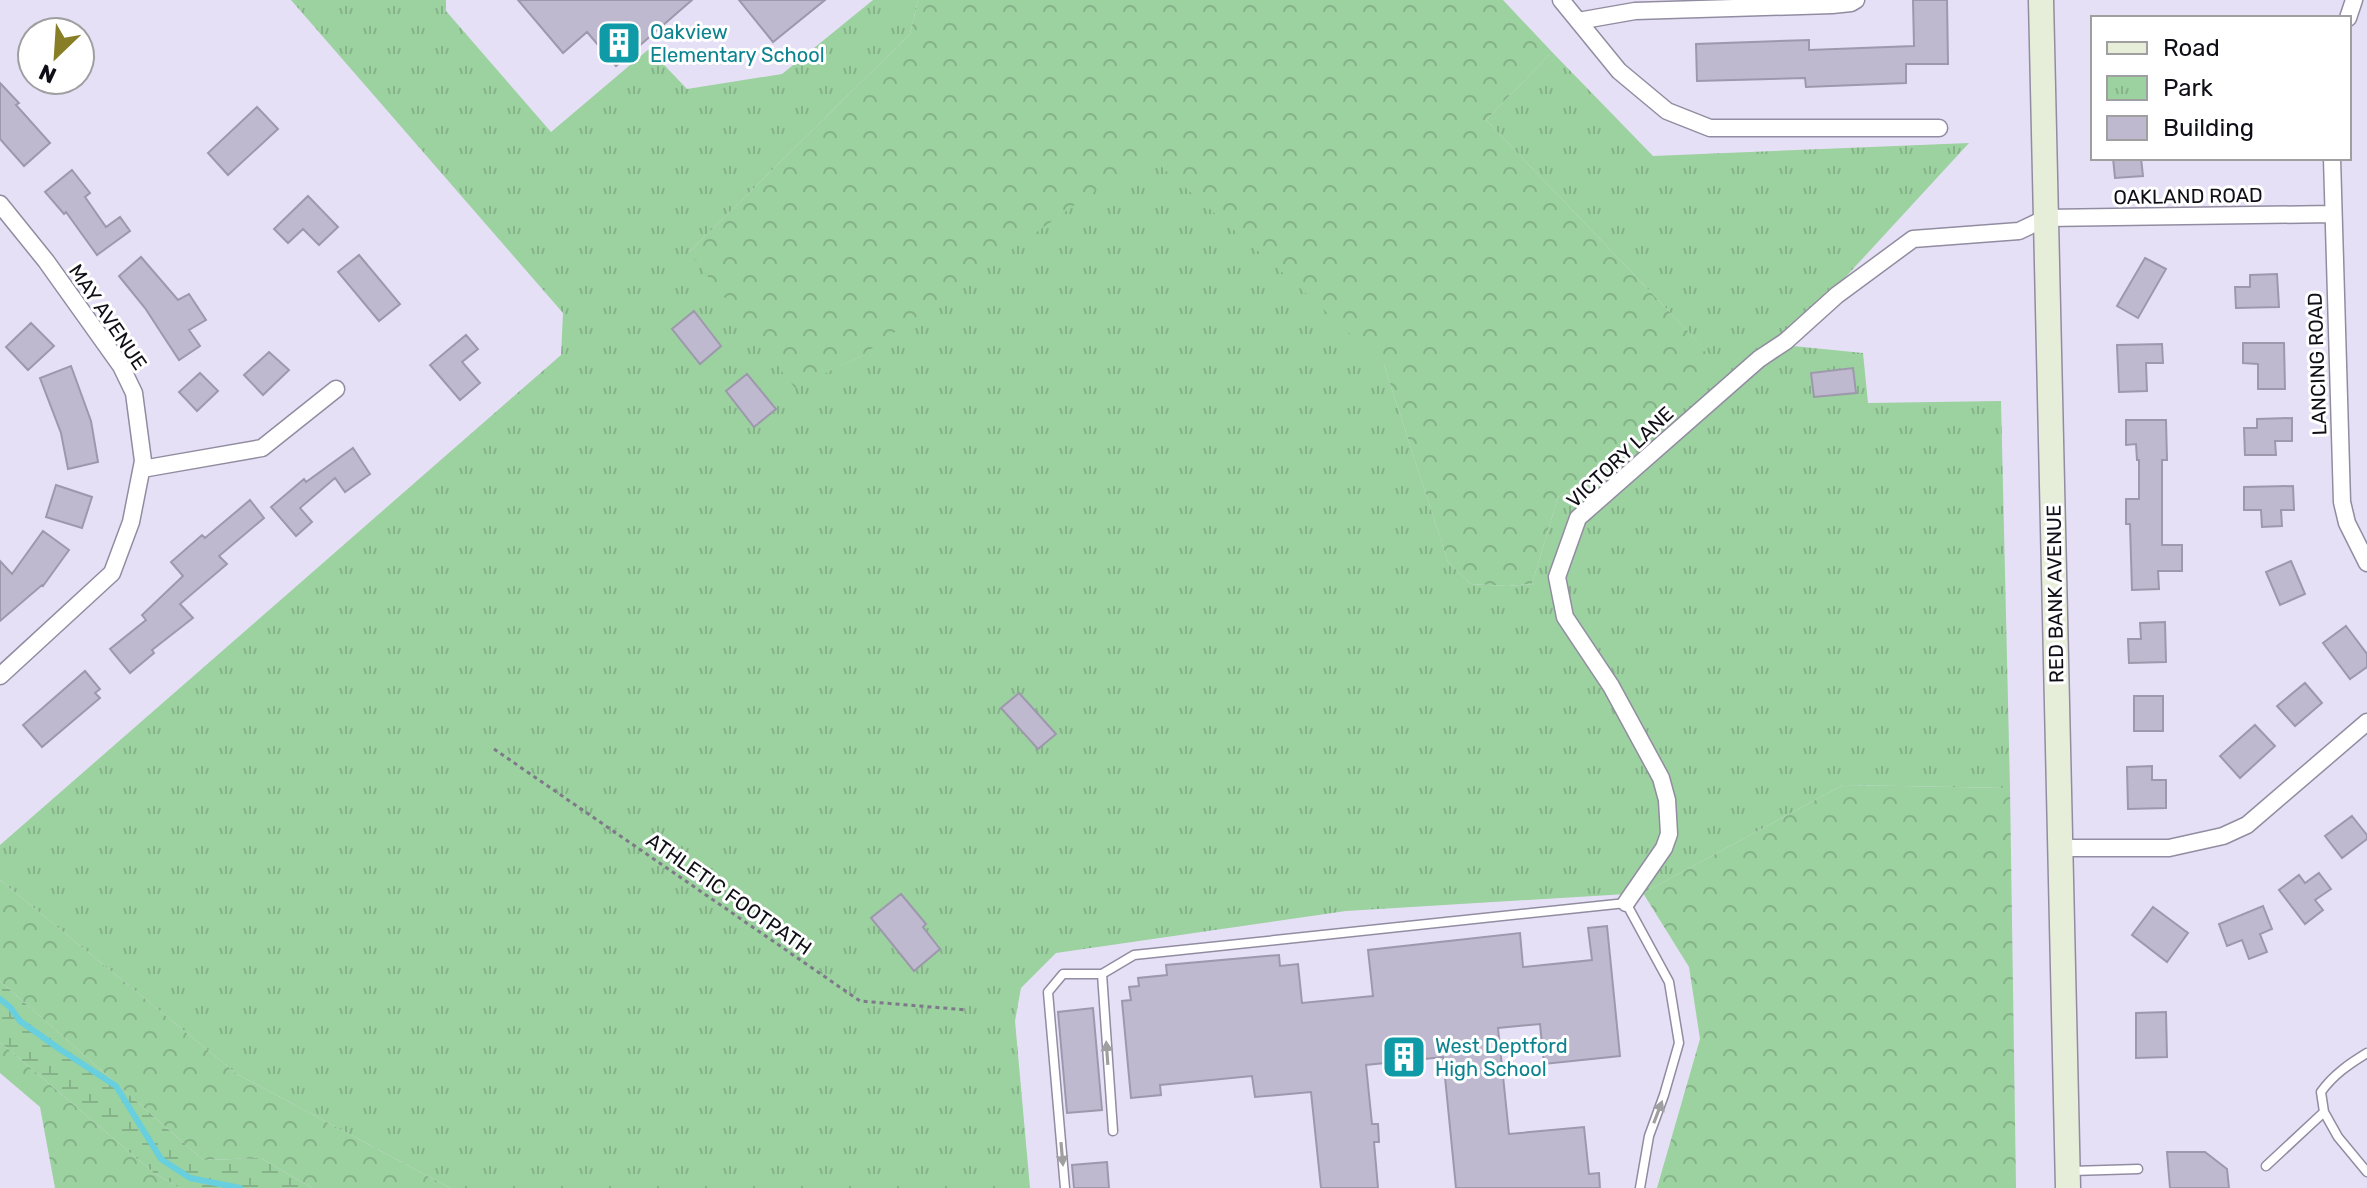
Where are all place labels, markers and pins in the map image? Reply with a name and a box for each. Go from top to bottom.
building icon: Oakview Elementary School [595,19,643,67]
place label: Oakview Elementary School [650,20,825,67]
building icon: West Deptford High School [1380,1033,1428,1081]
place label: West Deptford High School [1435,1034,1568,1081]

